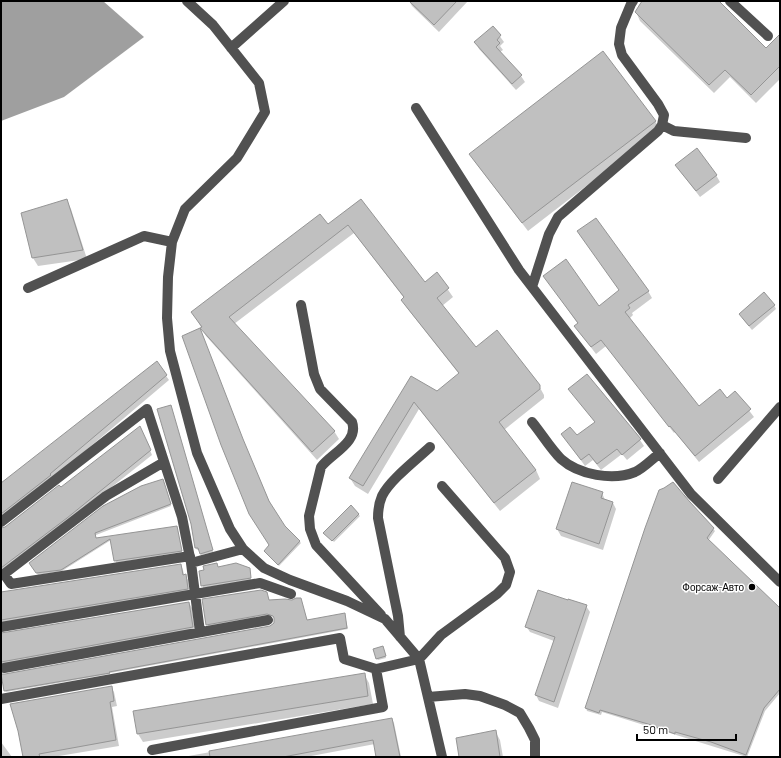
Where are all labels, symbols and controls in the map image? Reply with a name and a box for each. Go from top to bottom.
place label: Форсаж-Авто [682,581,744,593]
marker: Форсаж-Авто [747,582,757,592]
scale bar [637,716,736,742]
text: 50 m [643,722,668,736]

